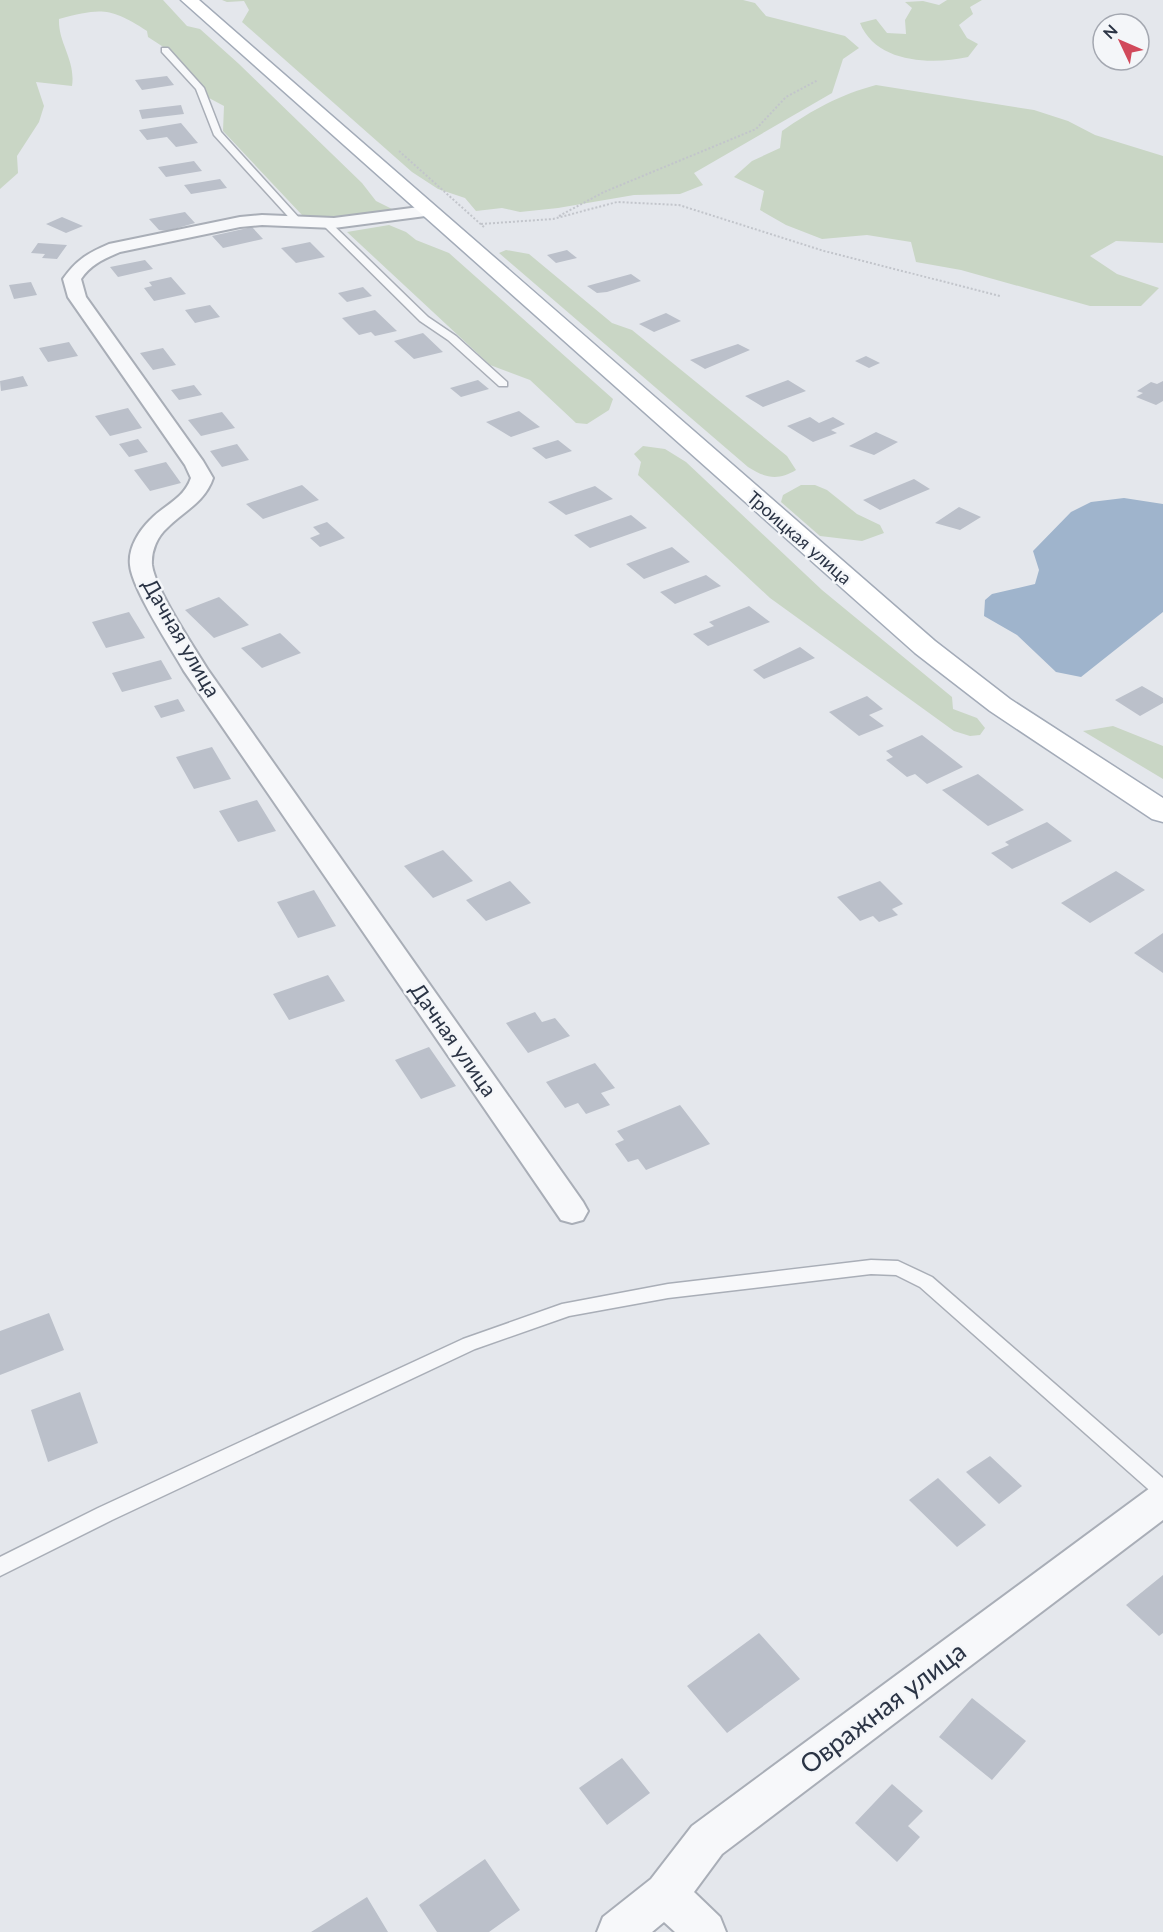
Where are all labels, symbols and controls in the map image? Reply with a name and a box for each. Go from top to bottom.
north arrow [1091,12,1151,72]
text: N [1099,20,1121,42]
street label: Троицкая улица [743,486,856,589]
street label: Дачная улица [138,573,226,701]
street label: Дачная улица [406,977,503,1101]
street label: Овражная улица [793,1634,972,1780]

